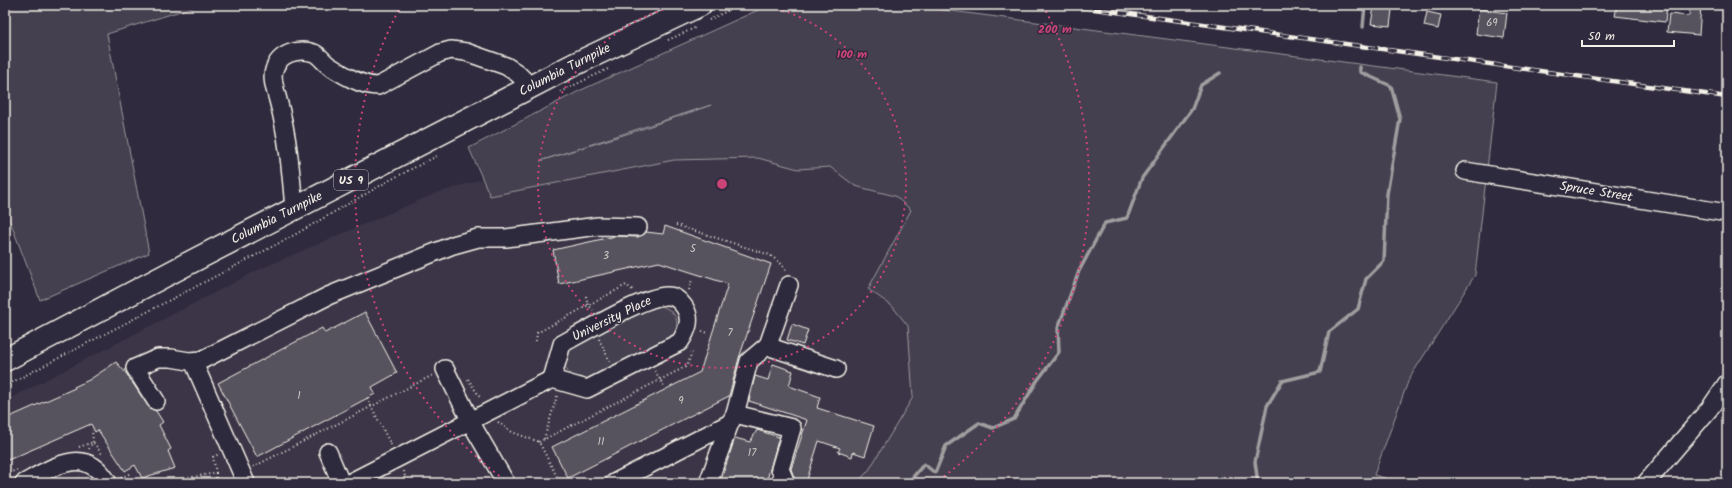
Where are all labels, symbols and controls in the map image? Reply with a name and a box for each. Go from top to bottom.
house number: 69 [1486,14,1498,32]
text: 200 m [1038,20,1072,39]
scale bar [1582,22,1674,48]
text: 50 m [1588,27,1615,46]
street label: Columbia Turnpike [516,38,615,102]
text: 100 m [837,45,867,64]
road number: US 9 [334,170,368,190]
street label: Spruce Street [1558,176,1635,208]
centre of rings [715,177,729,191]
street label: Columbia Turnpike [228,186,327,250]
house number: 5 [690,240,697,258]
house number: 3 [603,247,609,265]
street label: University Place [569,291,656,347]
house number: 7 [727,324,733,342]
house number: 1 [297,387,301,405]
house number: 9 [678,392,684,410]
house number: 11 [598,433,604,451]
house number: 17 [748,444,757,462]

